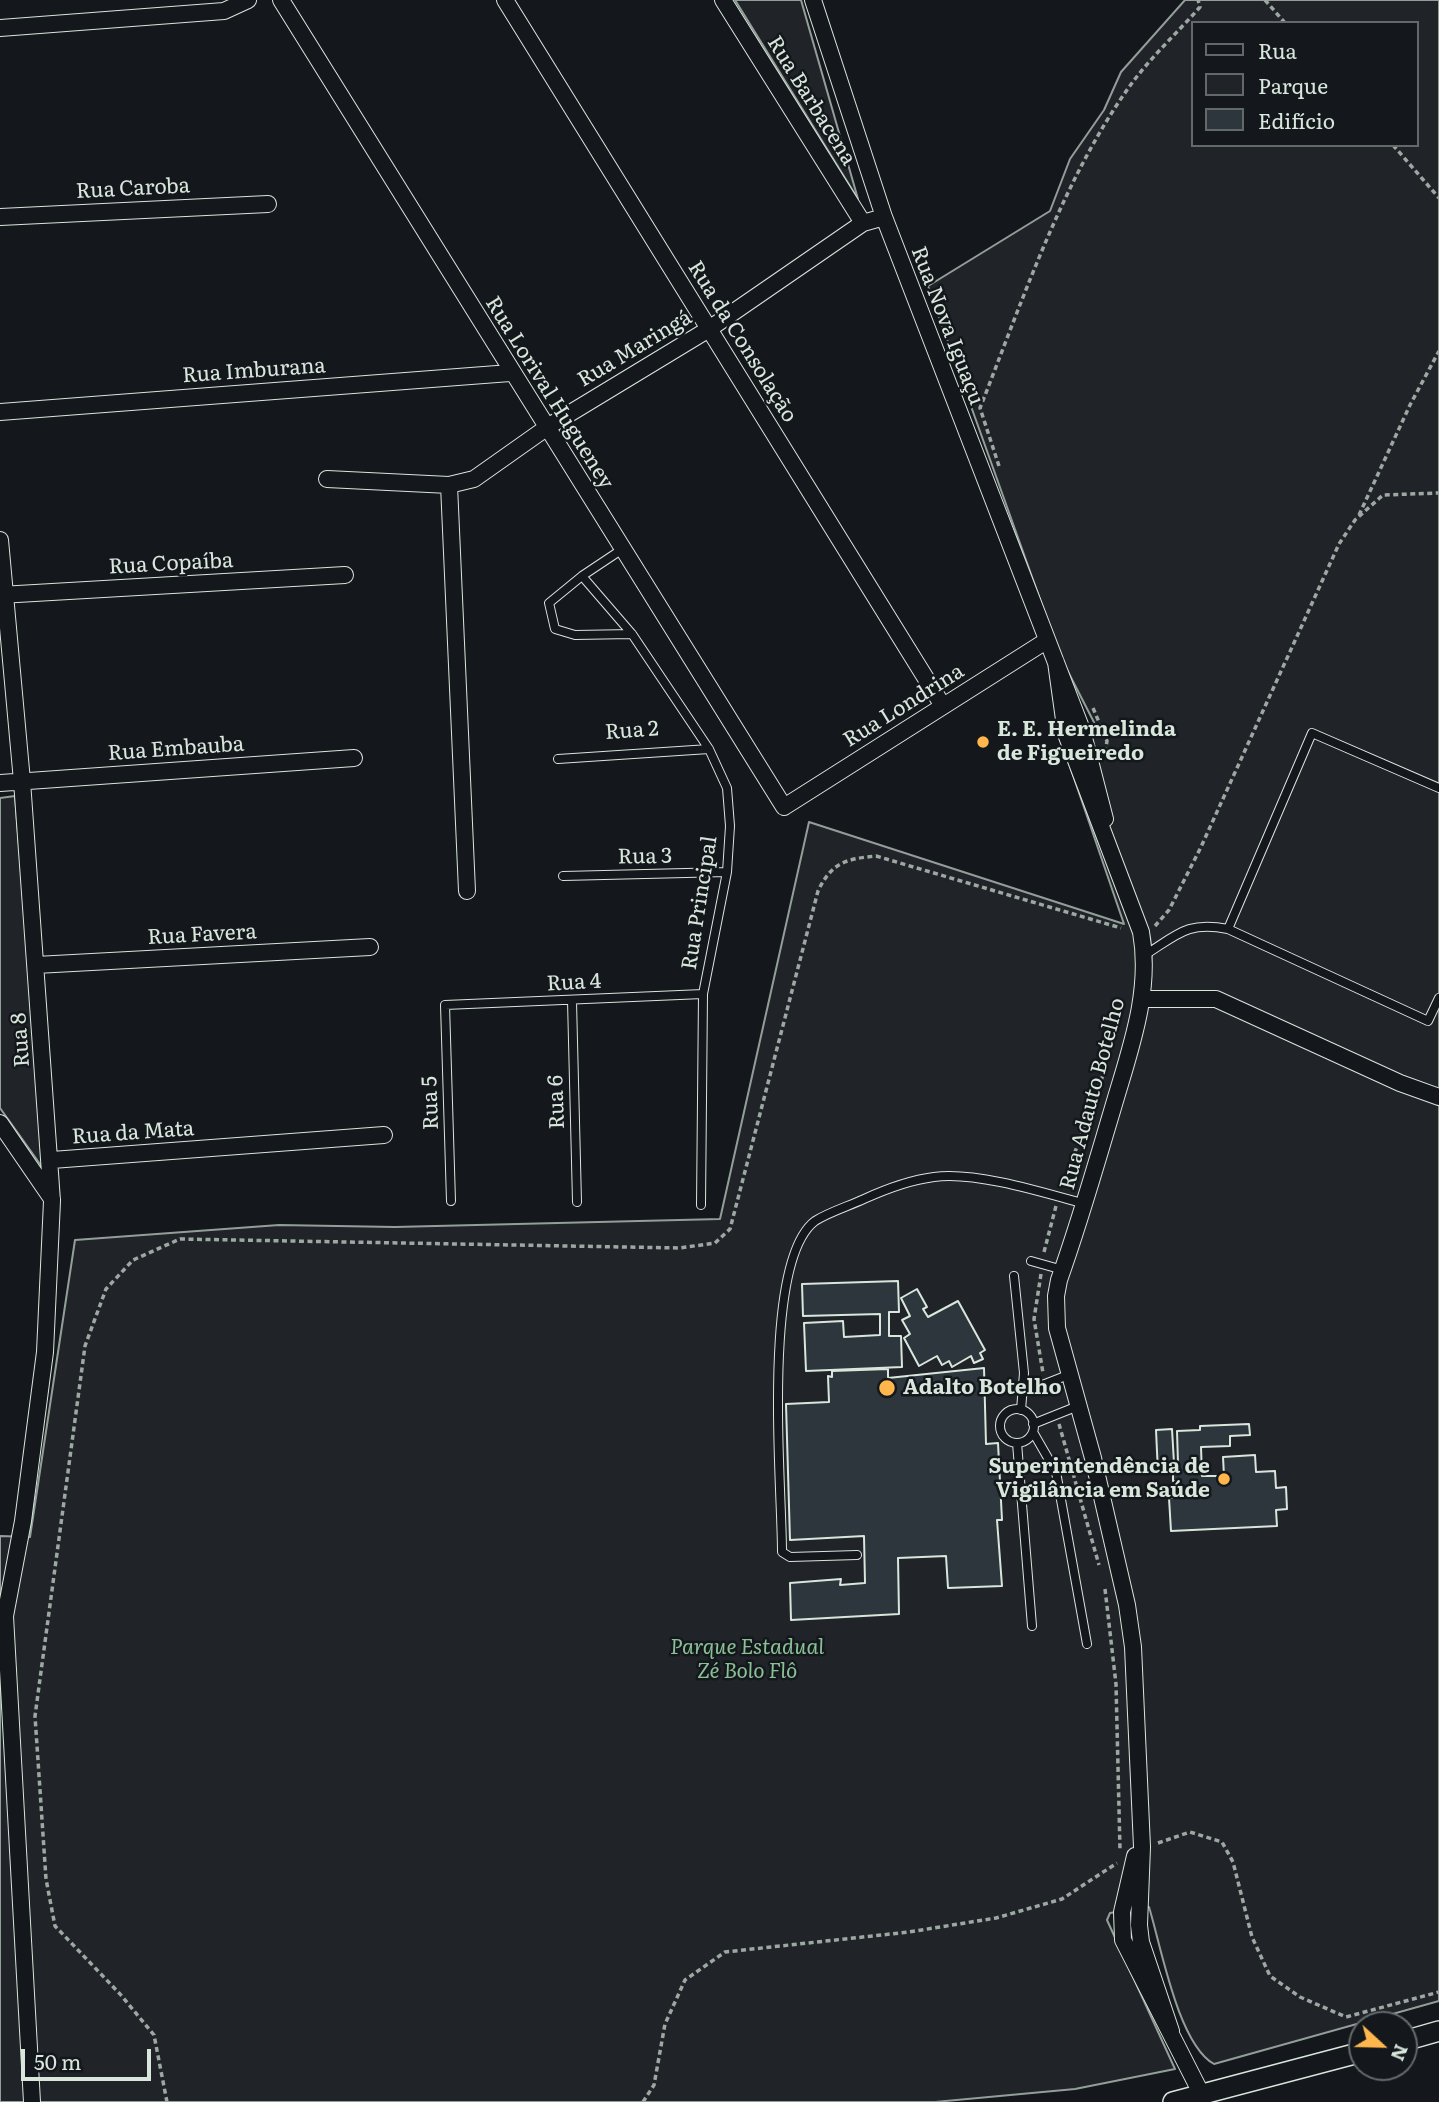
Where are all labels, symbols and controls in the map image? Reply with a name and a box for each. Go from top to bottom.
legend [1190,21,1418,147]
street label: Rua Barbacena [761,32,861,170]
text: Rua [1258,34,1297,65]
text: Parque [1258,69,1328,100]
text: Edifício [1258,104,1335,135]
street label: Rua Caroba [75,173,191,205]
street label: Rua Nova Iguaçu [905,243,989,409]
street label: Rua da Consolação [682,257,802,427]
street label: Rua Lorival Hugueney [479,292,619,494]
street label: Rua Maringá [573,305,697,393]
street label: Rua Imburana [181,353,327,389]
street label: Rua Copaíba [108,548,234,580]
street label: Rua Londrina [839,659,969,753]
street label: Rua 2 [604,717,660,745]
place label: E. E. Hermelinda de Figueiredo [997,717,1176,767]
street label: Rua Embauba [107,732,245,766]
marker: E. E. Hermelinda de Figueiredo [975,734,991,750]
street label: Rua Principal [677,834,723,972]
street label: Rua 3 [618,844,672,870]
street label: Rua Favera [147,920,257,950]
street label: Rua 4 [546,969,602,997]
street label: Rua Adauto Botelho [1055,995,1131,1193]
street label: Rua 8 [7,1012,35,1068]
street label: Rua 6 [543,1074,571,1130]
street label: Rua 5 [417,1076,445,1130]
street label: Rua da Mata [71,1116,195,1150]
place label: Adalto Botelho [903,1375,1062,1401]
marker: Adalto Botelho [877,1378,897,1398]
place label: Superintendência de Vigilância em Saúde [988,1454,1210,1504]
marker: Superintendência de Vigilância em Saúde [1216,1471,1232,1487]
park label: Parque Estadual Zé Bolo Flô [670,1635,824,1685]
north arrow [1348,2011,1418,2081]
scale bar [24,2036,154,2080]
text: N [1385,2040,1417,2066]
text: 50 m [34,2045,81,2076]

